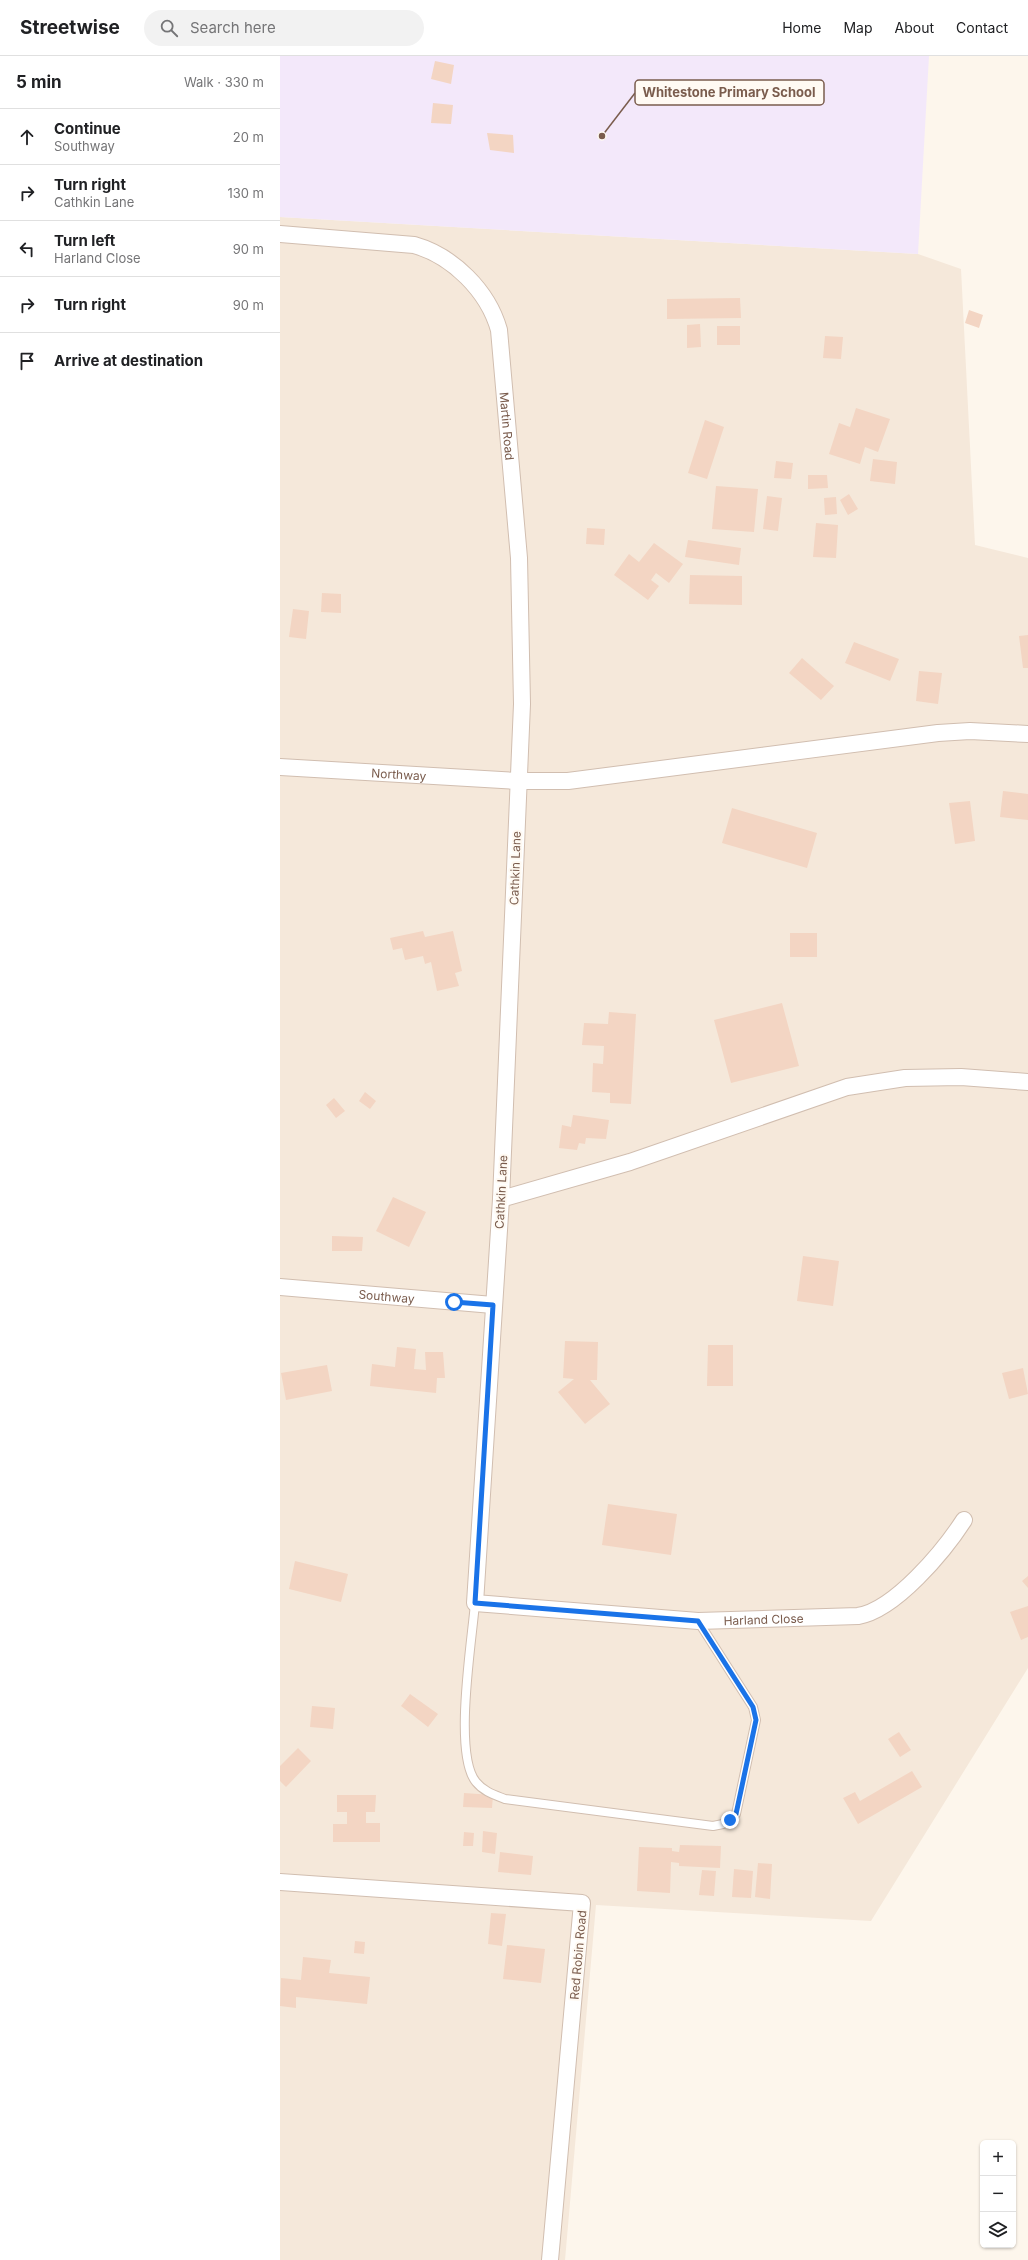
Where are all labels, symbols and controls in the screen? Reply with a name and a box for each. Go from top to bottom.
search box [144,10,424,46]
text: Streetwise [20,16,120,39]
icon: search [158,17,180,39]
text: Search here [190,18,276,37]
text: Home [782,19,821,36]
text: Map [843,19,873,36]
text: About [895,19,934,36]
text: Contact [956,19,1008,36]
text: 5 min [16,72,62,92]
text: Walk · 330 m [184,74,264,90]
callout: Whitestone Primary School [635,80,824,105]
text: Whitestone Primary School [642,84,816,100]
text: Continue [54,119,121,138]
icon: ahead [16,126,38,148]
text: 20 m [233,129,264,145]
text: Southway [54,138,115,154]
text: Turn right [54,175,126,194]
icon: right [16,182,38,204]
text: 130 m [227,185,264,201]
text: Cathkin Lane [54,194,134,210]
text: Turn left [54,231,115,250]
icon: left [16,238,38,260]
text: 90 m [233,241,264,257]
text: Harland Close [54,250,141,266]
icon: right [16,294,38,316]
text: Turn right [54,295,126,314]
text: 90 m [233,297,264,313]
icon: arrive [16,350,38,372]
text: Arrive at destination [54,351,203,370]
street label: Martin Road [497,391,518,461]
street label: Northway [371,765,427,783]
street label: Cathkin Lane [506,831,524,905]
street label: Cathkin Lane [492,1155,510,1229]
street label: Southway [358,1286,416,1306]
route start [445,1293,463,1311]
street label: Harland Close [723,1610,804,1628]
route end [721,1811,739,1829]
street label: Red Robin Road [567,1910,589,2000]
map controls [980,2140,1016,2248]
button: + [980,2140,1016,2176]
button: − [980,2176,1016,2212]
button: layers [980,2212,1016,2248]

